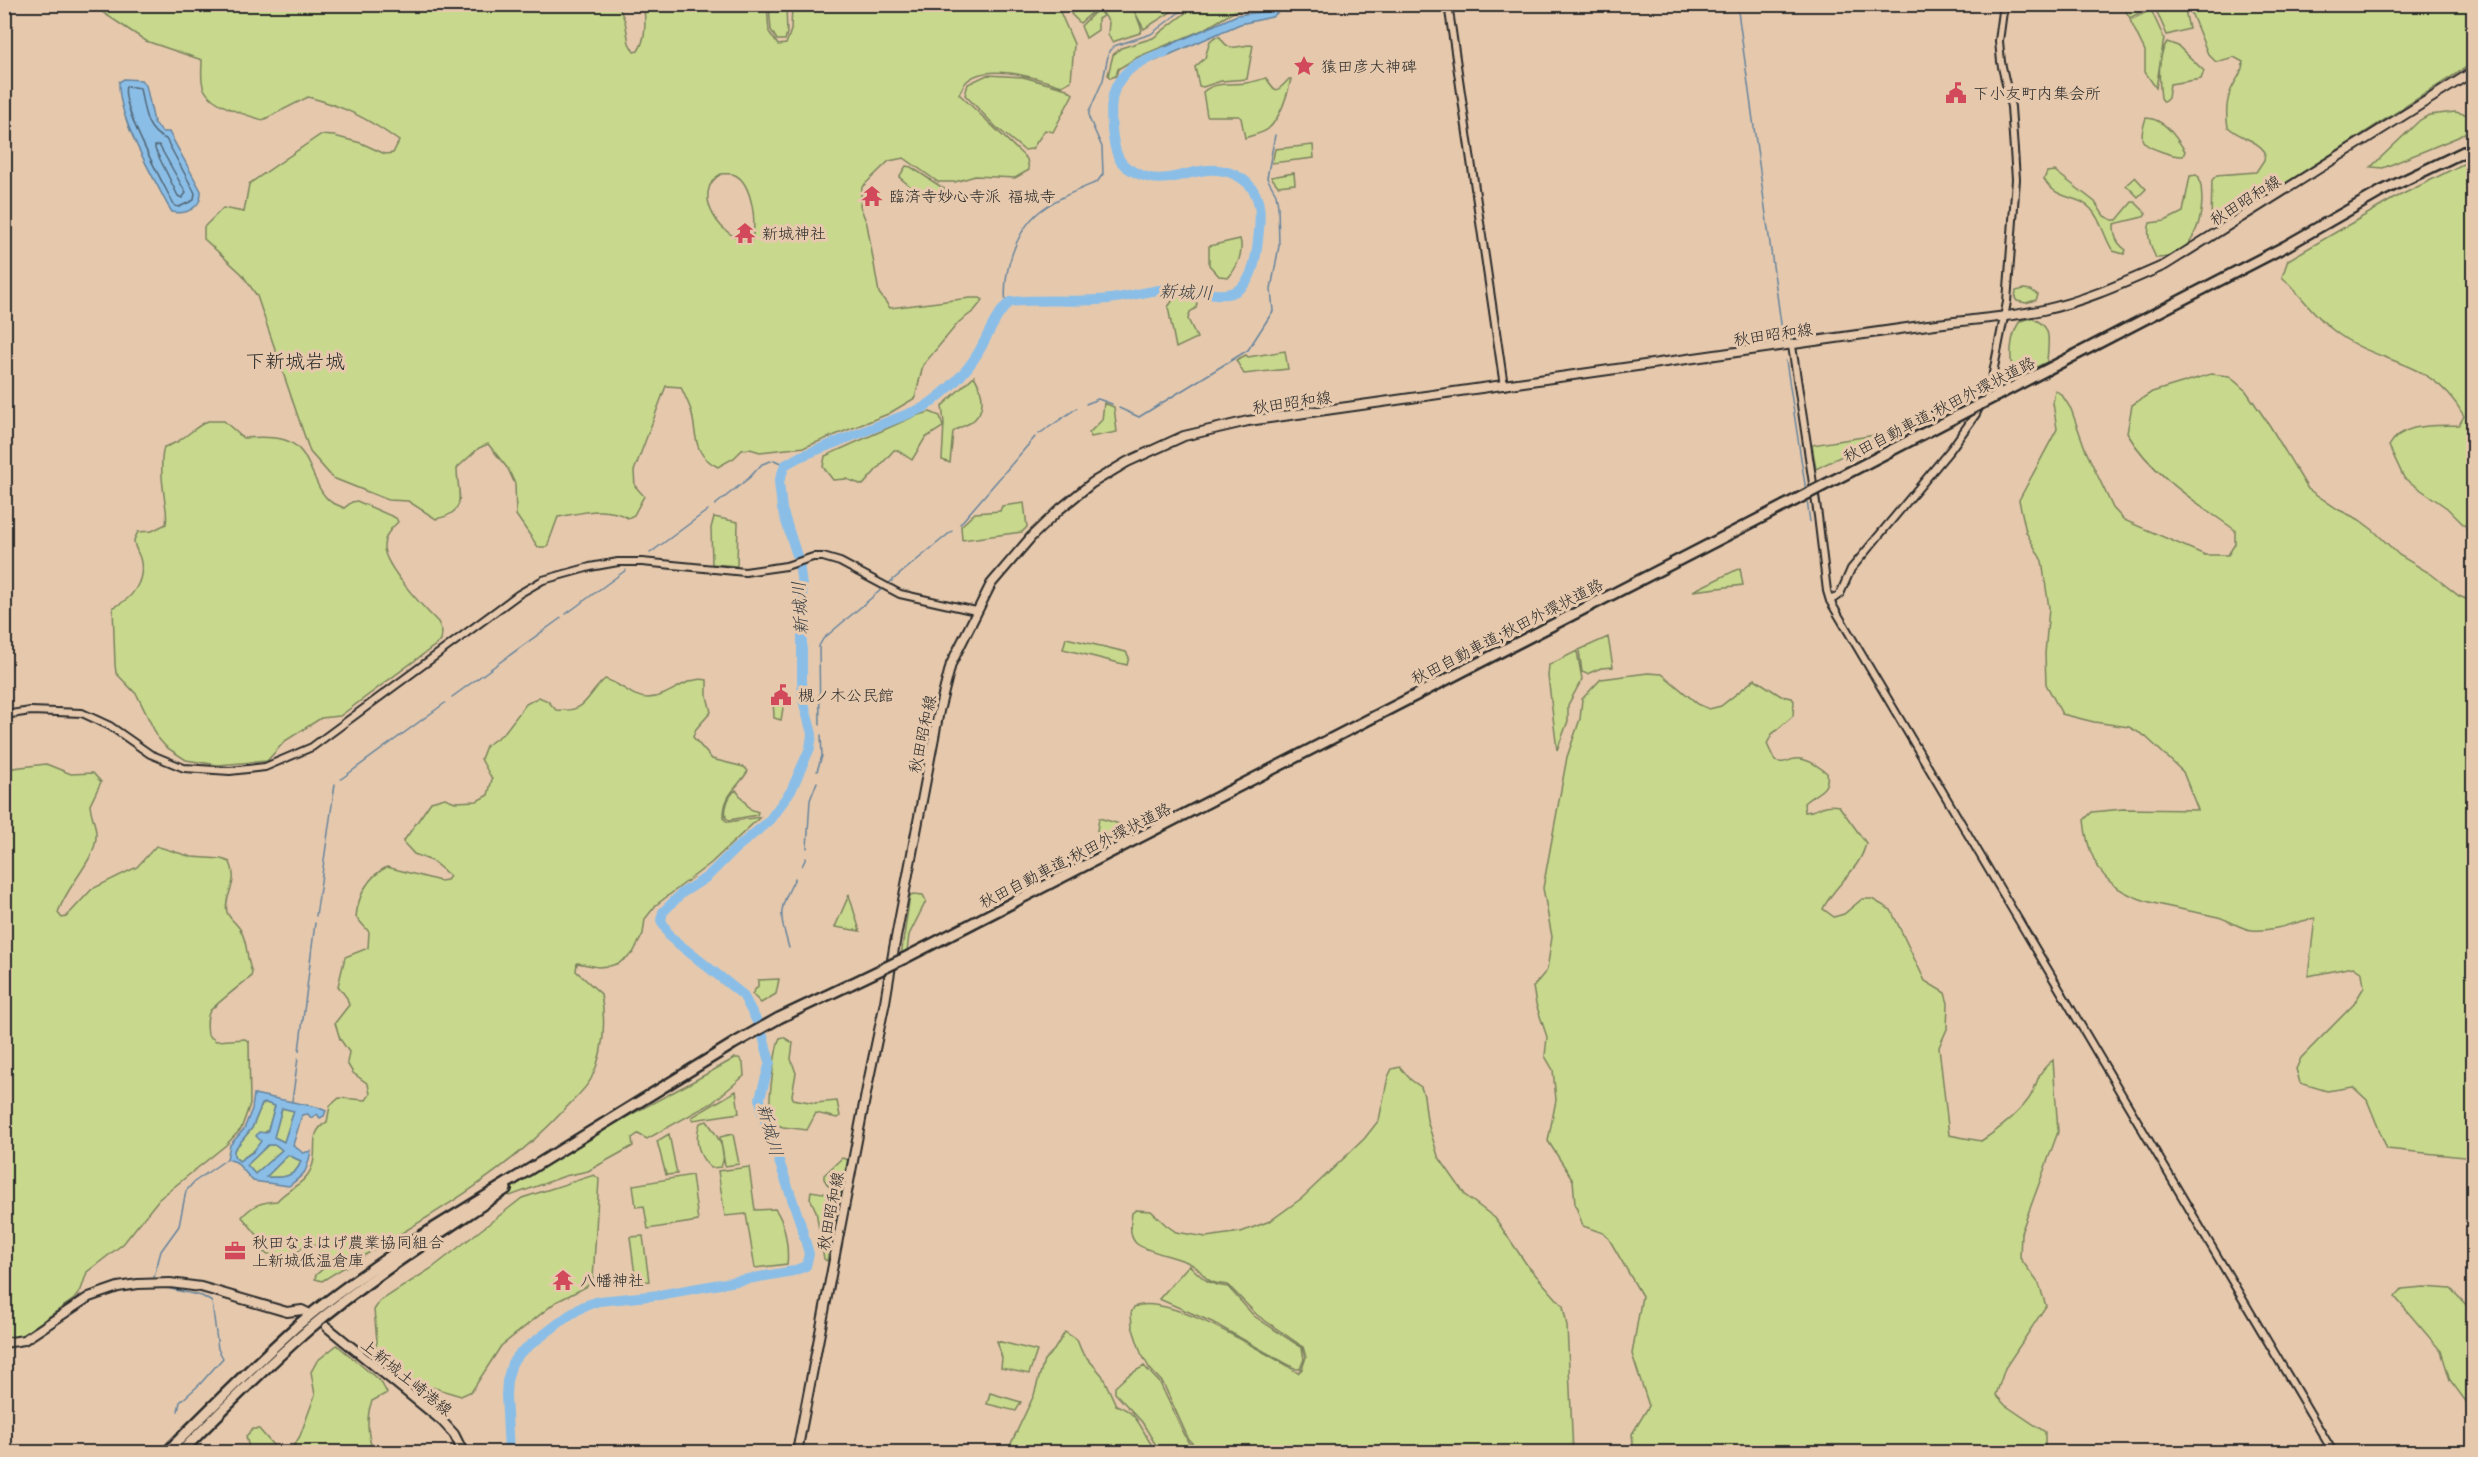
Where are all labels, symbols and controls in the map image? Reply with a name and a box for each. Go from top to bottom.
place icon: 猿田彦大神碑 [1292,54,1316,78]
place label: 猿田彦大神碑 [1321,55,1417,80]
public building icon: 下小友町内集会所 [1944,81,1968,105]
place label: 下小友町内集会所 [1973,82,2101,107]
street label: 秋田昭和線 [2205,169,2286,233]
temple icon: 臨済寺妙心寺派 福城寺 [860,184,884,208]
place label: 臨済寺妙心寺派 福城寺 [889,185,1055,210]
temple icon: 新城神社 [733,221,757,245]
place label: 新城神社 [762,222,826,247]
water label: 新城川 [1158,278,1213,309]
street label: 秋田昭和線 [1732,318,1815,353]
district label: 下新城岩城 [245,347,345,379]
street label: 秋田自動車道;秋田外環状道路 [1839,351,2040,470]
street label: 秋田昭和線 [1251,386,1334,421]
street label: 秋田自動車道;秋田外環状道路 [1407,573,1608,692]
water label: 新城川 [786,580,817,636]
public building icon: 槻ノ木公民館 [769,683,793,707]
place label: 槻ノ木公民館 [798,684,894,709]
street label: 秋田昭和線 [903,693,944,776]
street label: 秋田自動車道;秋田外環状道路 [975,797,1176,916]
water label: 新城川 [748,1101,790,1160]
street label: 秋田昭和線 [812,1170,851,1253]
place label: 秋田なまはげ農業協同組合 上新城低温倉庫 [252,1231,444,1274]
office icon: 秋田なまはげ農業協同組合 上新城低温倉庫 [223,1239,247,1263]
temple icon: 八幡神社 [551,1268,575,1292]
place label: 八幡神社 [580,1269,644,1294]
street label: 上新城土崎港線 [355,1333,457,1423]

